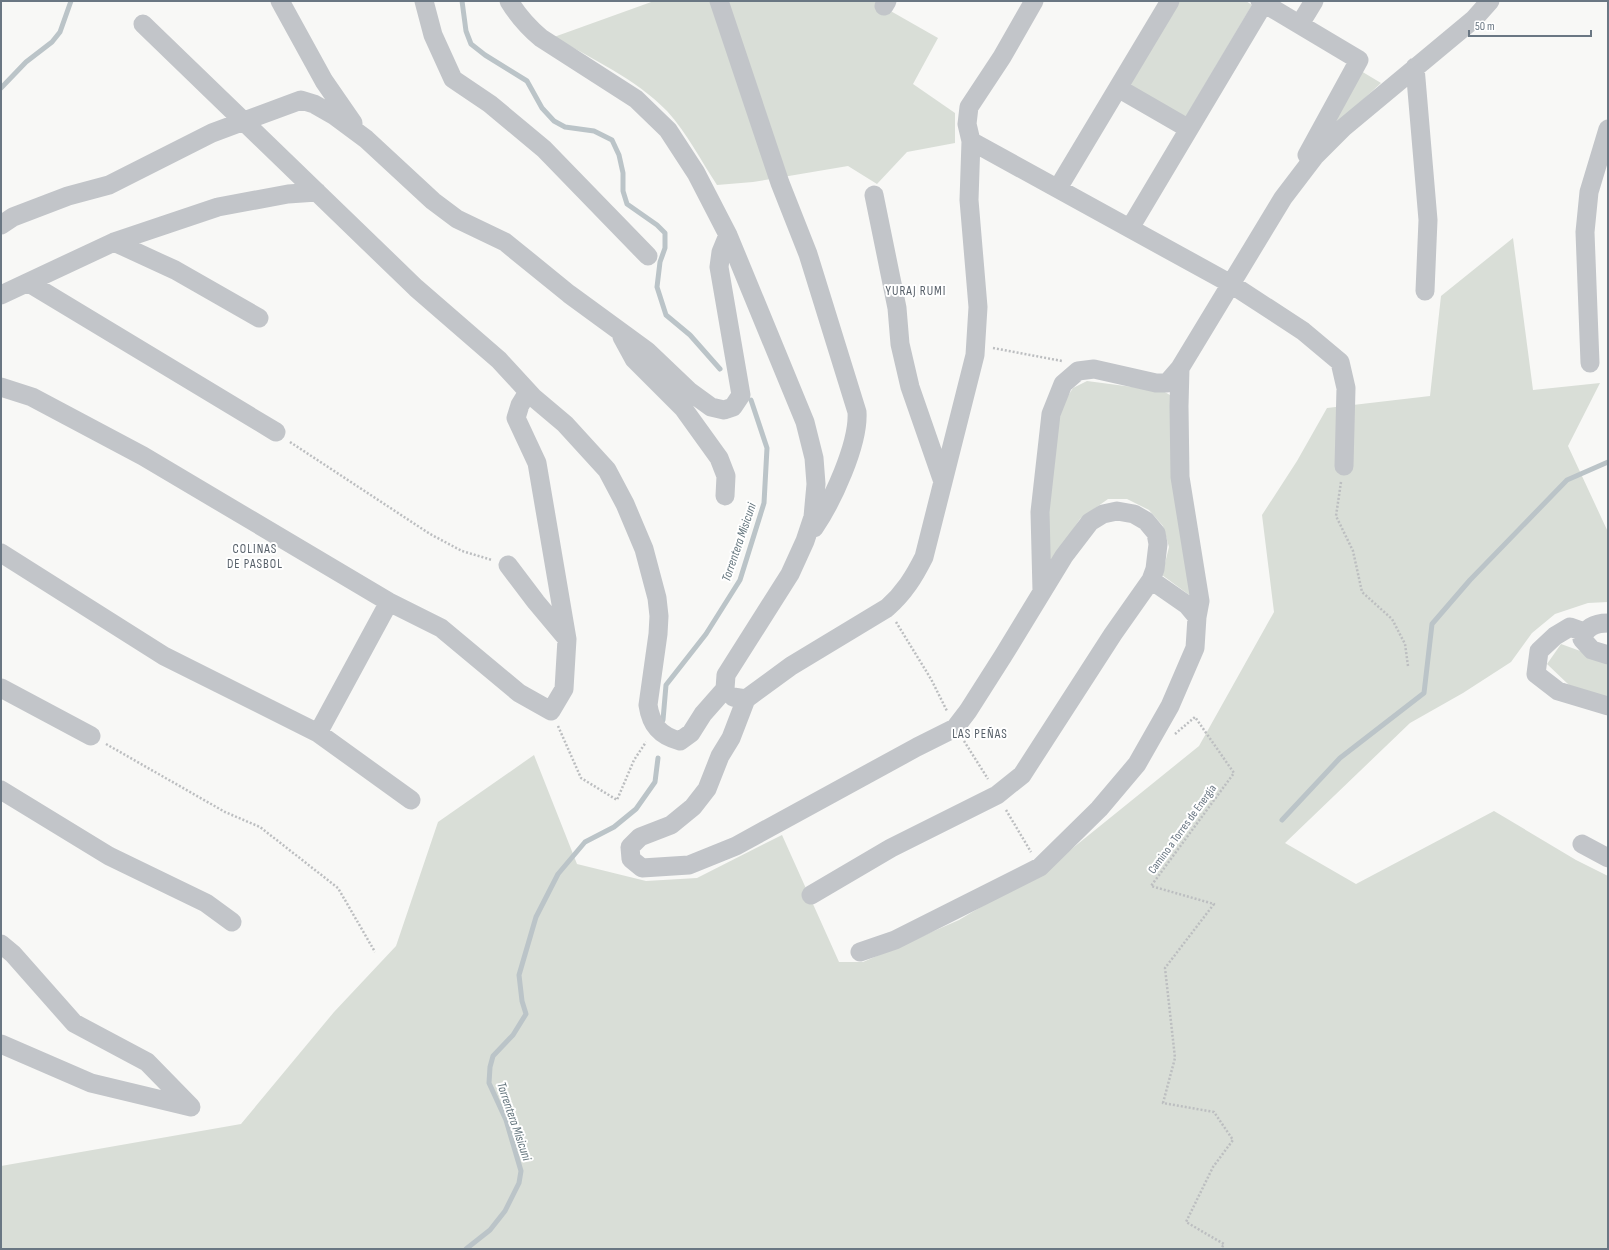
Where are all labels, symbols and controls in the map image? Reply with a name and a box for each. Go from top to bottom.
scale bar [1469,12,1591,38]
text: 50 m [1475,19,1495,34]
district label: YURAJ RUMI [886,283,946,299]
water label: Torrentera Misicuni [718,500,760,584]
district label: COLINAS DE PASBOL [227,541,283,572]
district label: LAS PEÑAS [952,726,1008,742]
street label: Camino a Torres de Energía [1145,781,1220,877]
water label: Torrentera Misicuni [493,1080,535,1163]

